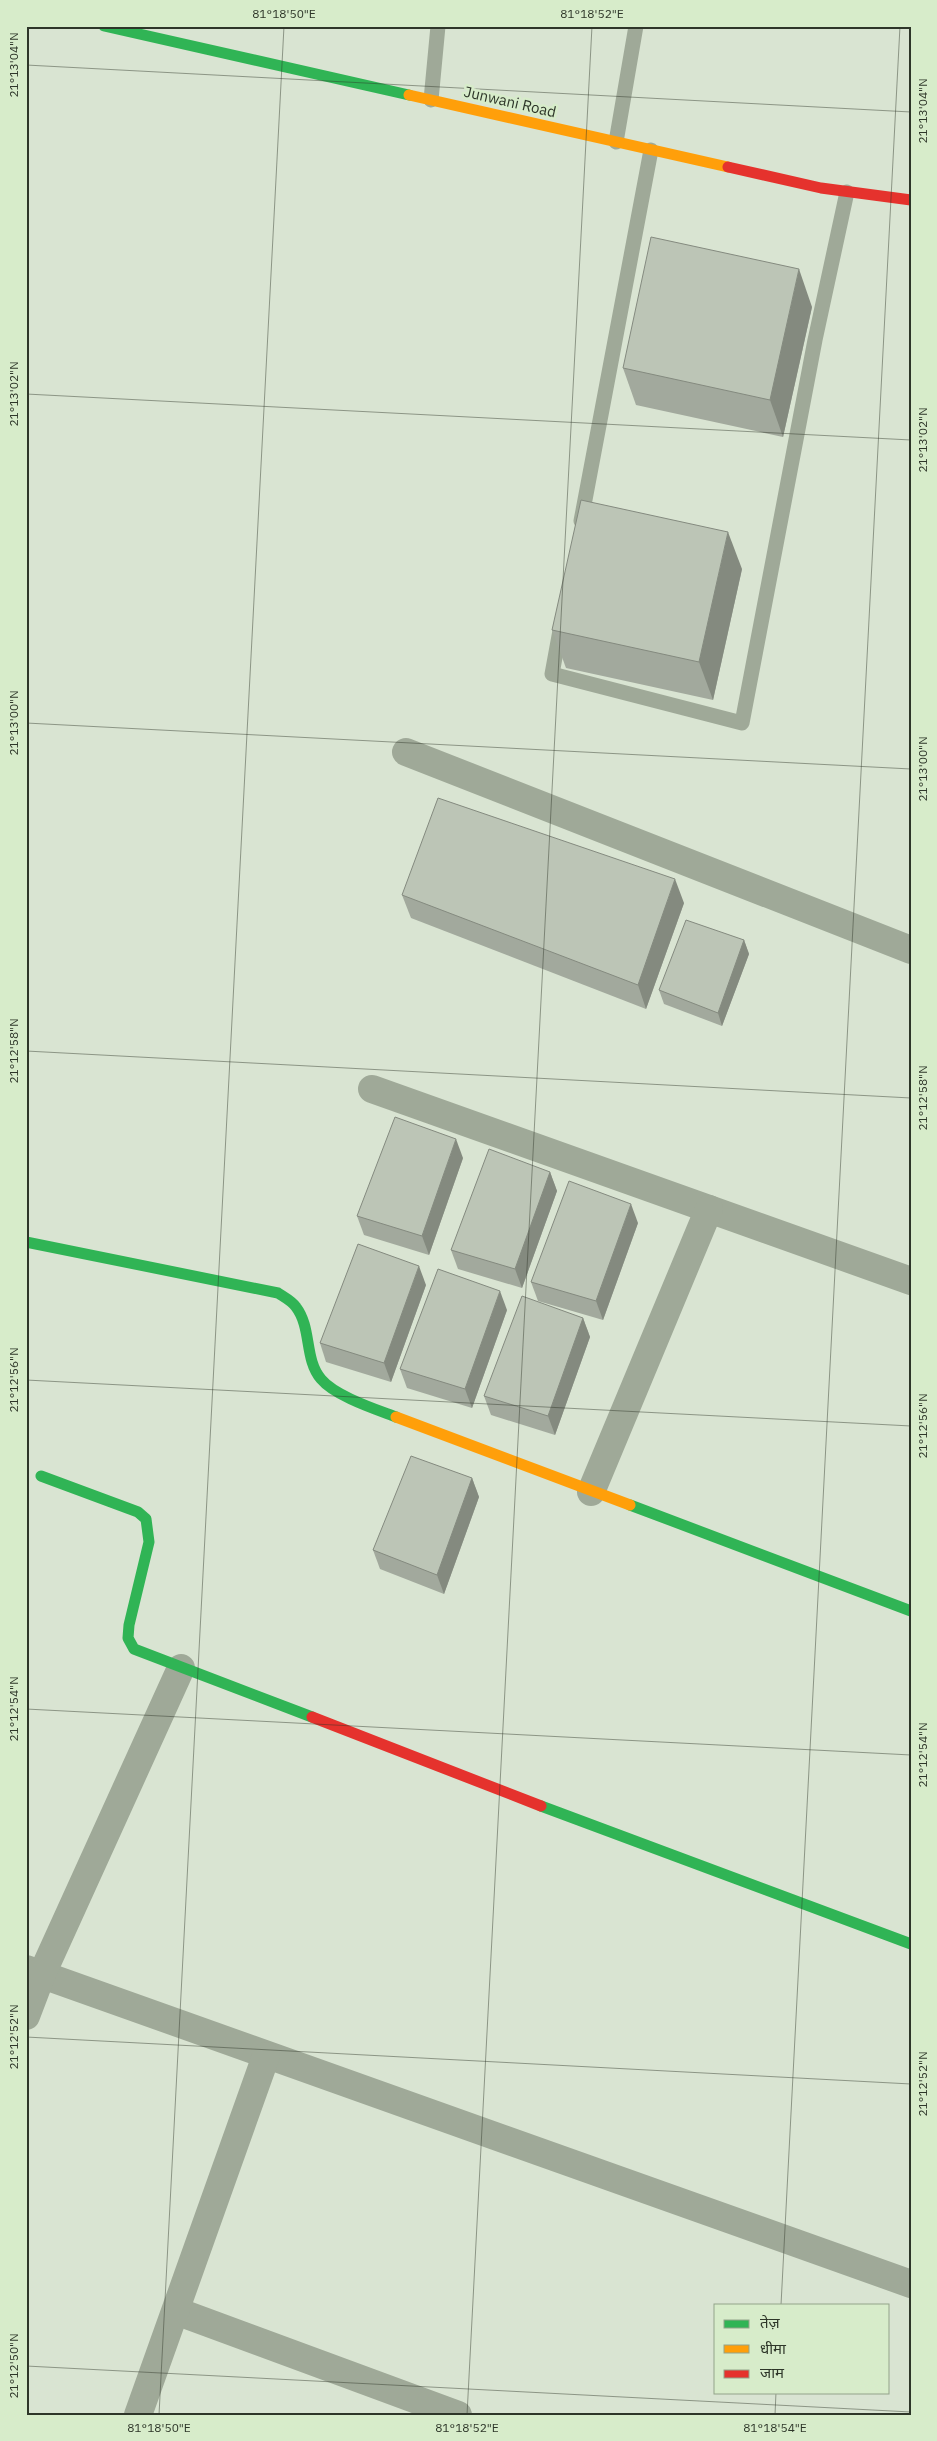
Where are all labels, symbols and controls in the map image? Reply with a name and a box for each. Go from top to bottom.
text: 81°18'50"E [252,6,316,21]
text: 81°18'52"E [560,6,624,21]
text: 21°13'04"N [6,32,21,98]
text: 21°13'04"N [915,78,930,144]
street label: Junwani Road [462,82,558,121]
text: 21°13'02"N [6,361,21,427]
text: 21°13'02"N [915,407,930,473]
text: 21°13'00"N [6,690,21,756]
text: 21°13'00"N [915,736,930,802]
text: 21°12'58"N [6,1018,21,1084]
text: 21°12'58"N [915,1065,930,1131]
text: 21°12'56"N [6,1347,21,1413]
text: 21°12'56"N [915,1393,930,1459]
text: 21°12'54"N [6,1676,21,1742]
text: 21°12'54"N [915,1722,930,1788]
text: 21°12'52"N [6,2004,21,2070]
text: 21°12'52"N [915,2051,930,2117]
legend [714,2304,890,2394]
text: तेज़ [760,2313,781,2332]
text: 21°12'50"N [6,2333,21,2399]
text: धीमा [760,2339,787,2358]
text: जाम [760,2363,785,2382]
text: 81°18'50"E [127,2420,191,2435]
text: 81°18'52"E [435,2420,499,2435]
text: 81°18'54"E [743,2420,807,2435]

